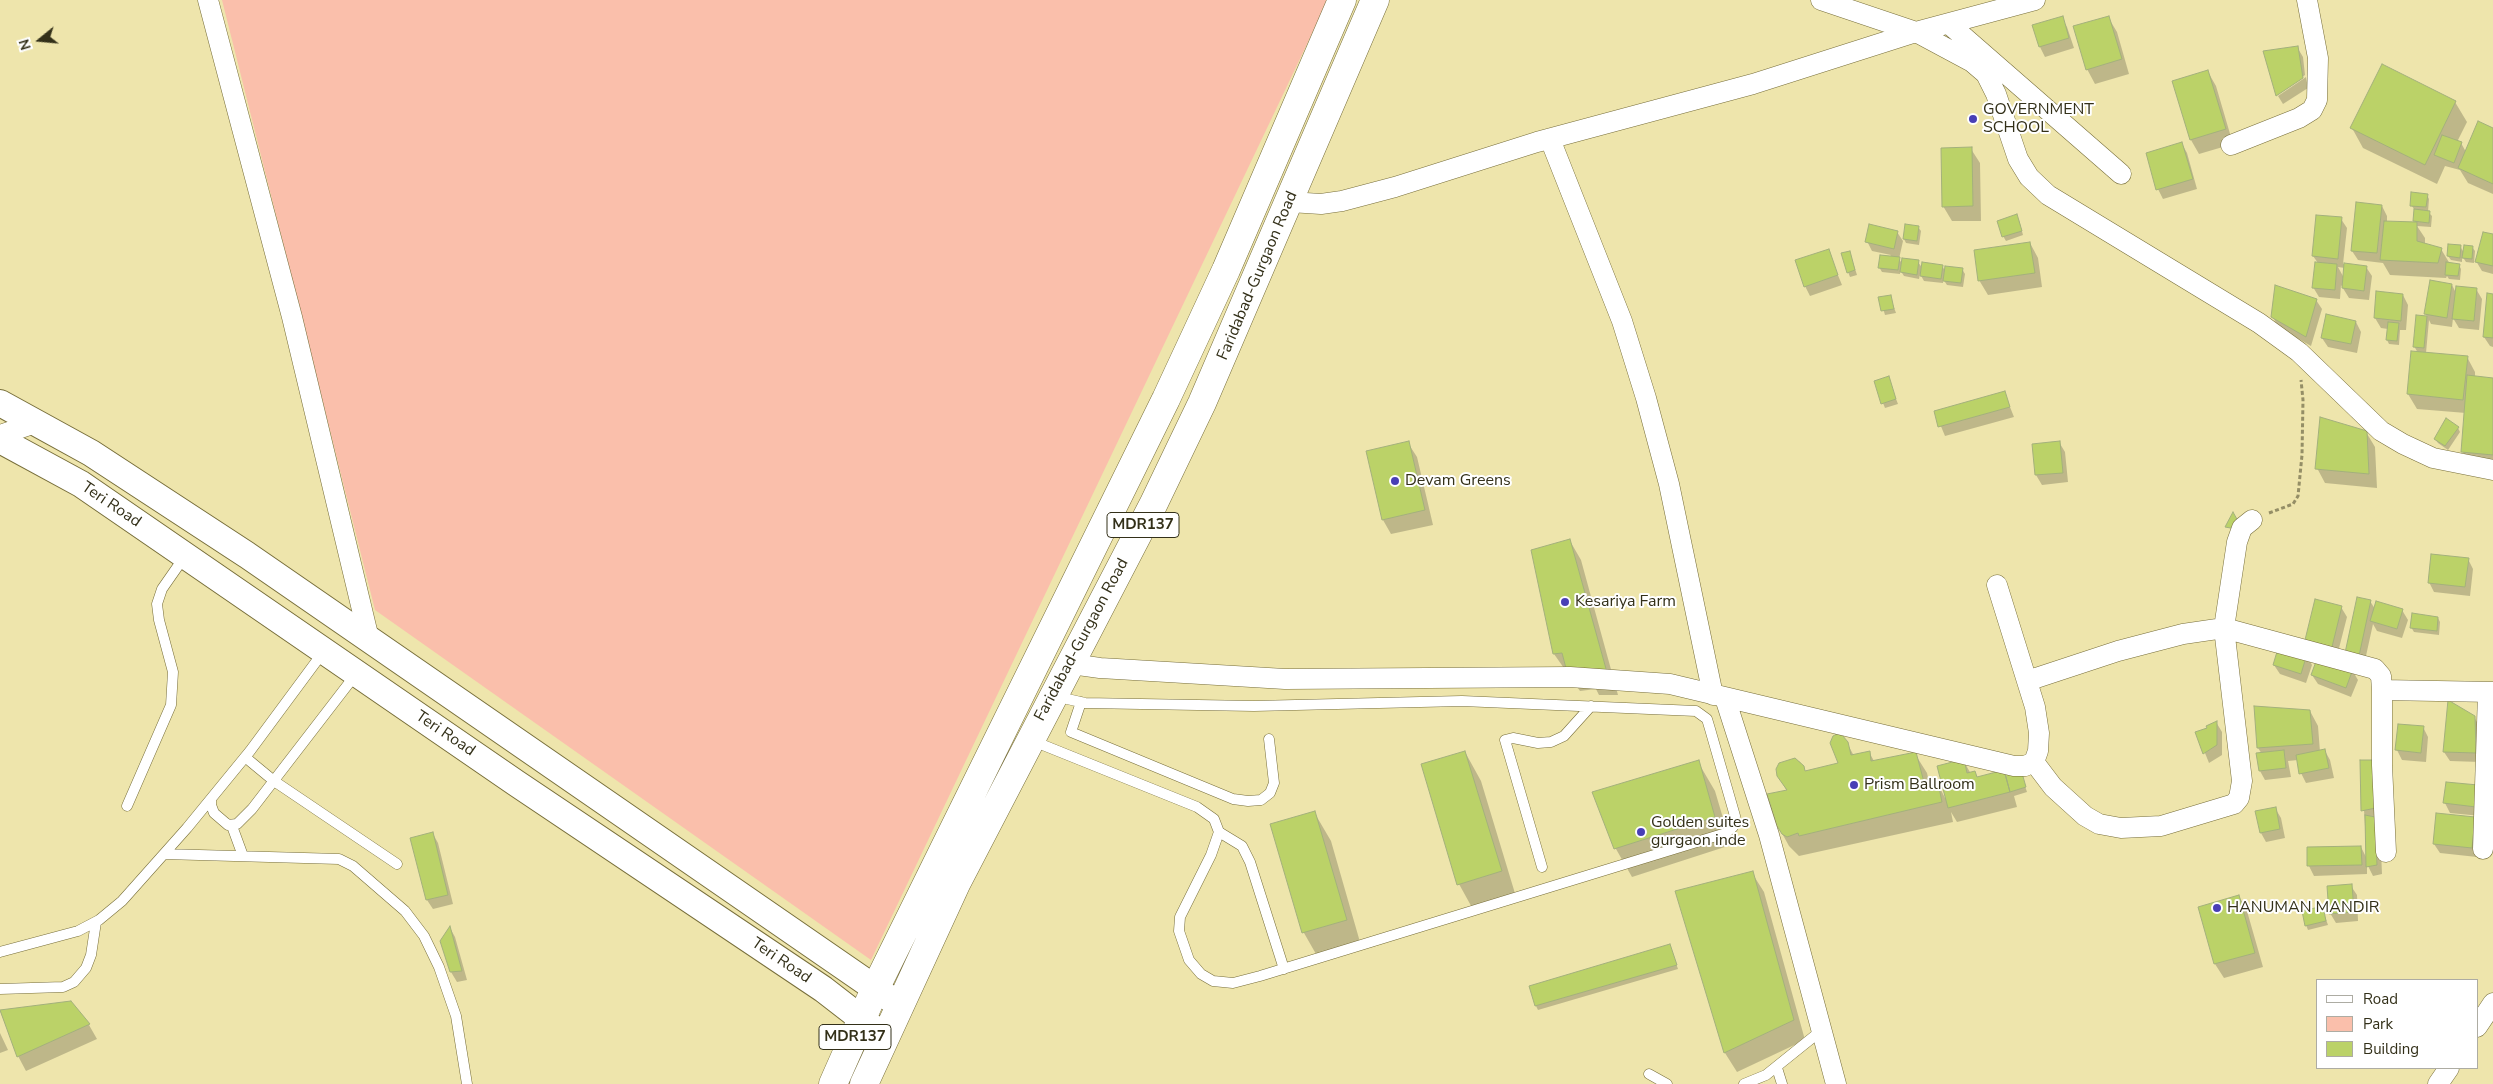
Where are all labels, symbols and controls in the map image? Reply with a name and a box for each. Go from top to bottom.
north arrow [15,15,65,65]
text: N [15,37,36,52]
place label: GOVERNMENT SCHOOL [1983,100,2094,138]
marker: GOVERNMENT SCHOOL [1967,113,1979,125]
street label: Faridabad-Gurgaon Road [1214,189,1302,363]
place label: Devam Greens [1405,471,1511,491]
marker: Devam Greens [1389,475,1401,487]
street label: Teri Road [78,478,144,532]
road number: MDR137 [1107,512,1179,538]
street label: Faridabad-Gurgaon Road [1031,555,1133,725]
place label: Kesariya Farm [1575,592,1676,612]
marker: Kesariya Farm [1559,596,1571,608]
street label: Teri Road [412,707,478,761]
place label: Prism Ballroom [1864,775,1975,795]
marker: Prism Ballroom [1848,779,1860,791]
place label: Golden suites gurgaon inde [1651,813,1749,851]
marker: Golden suites gurgaon inde [1635,826,1647,838]
place label: HANUMAN MANDIR [2227,898,2379,918]
marker: HANUMAN MANDIR [2211,902,2223,914]
street label: Teri Road [748,934,814,988]
legend [2316,979,2478,1069]
text: Road [2363,989,2398,1009]
text: Park [2363,1014,2393,1034]
road number: MDR137 [819,1024,891,1050]
text: Building [2363,1039,2419,1059]

